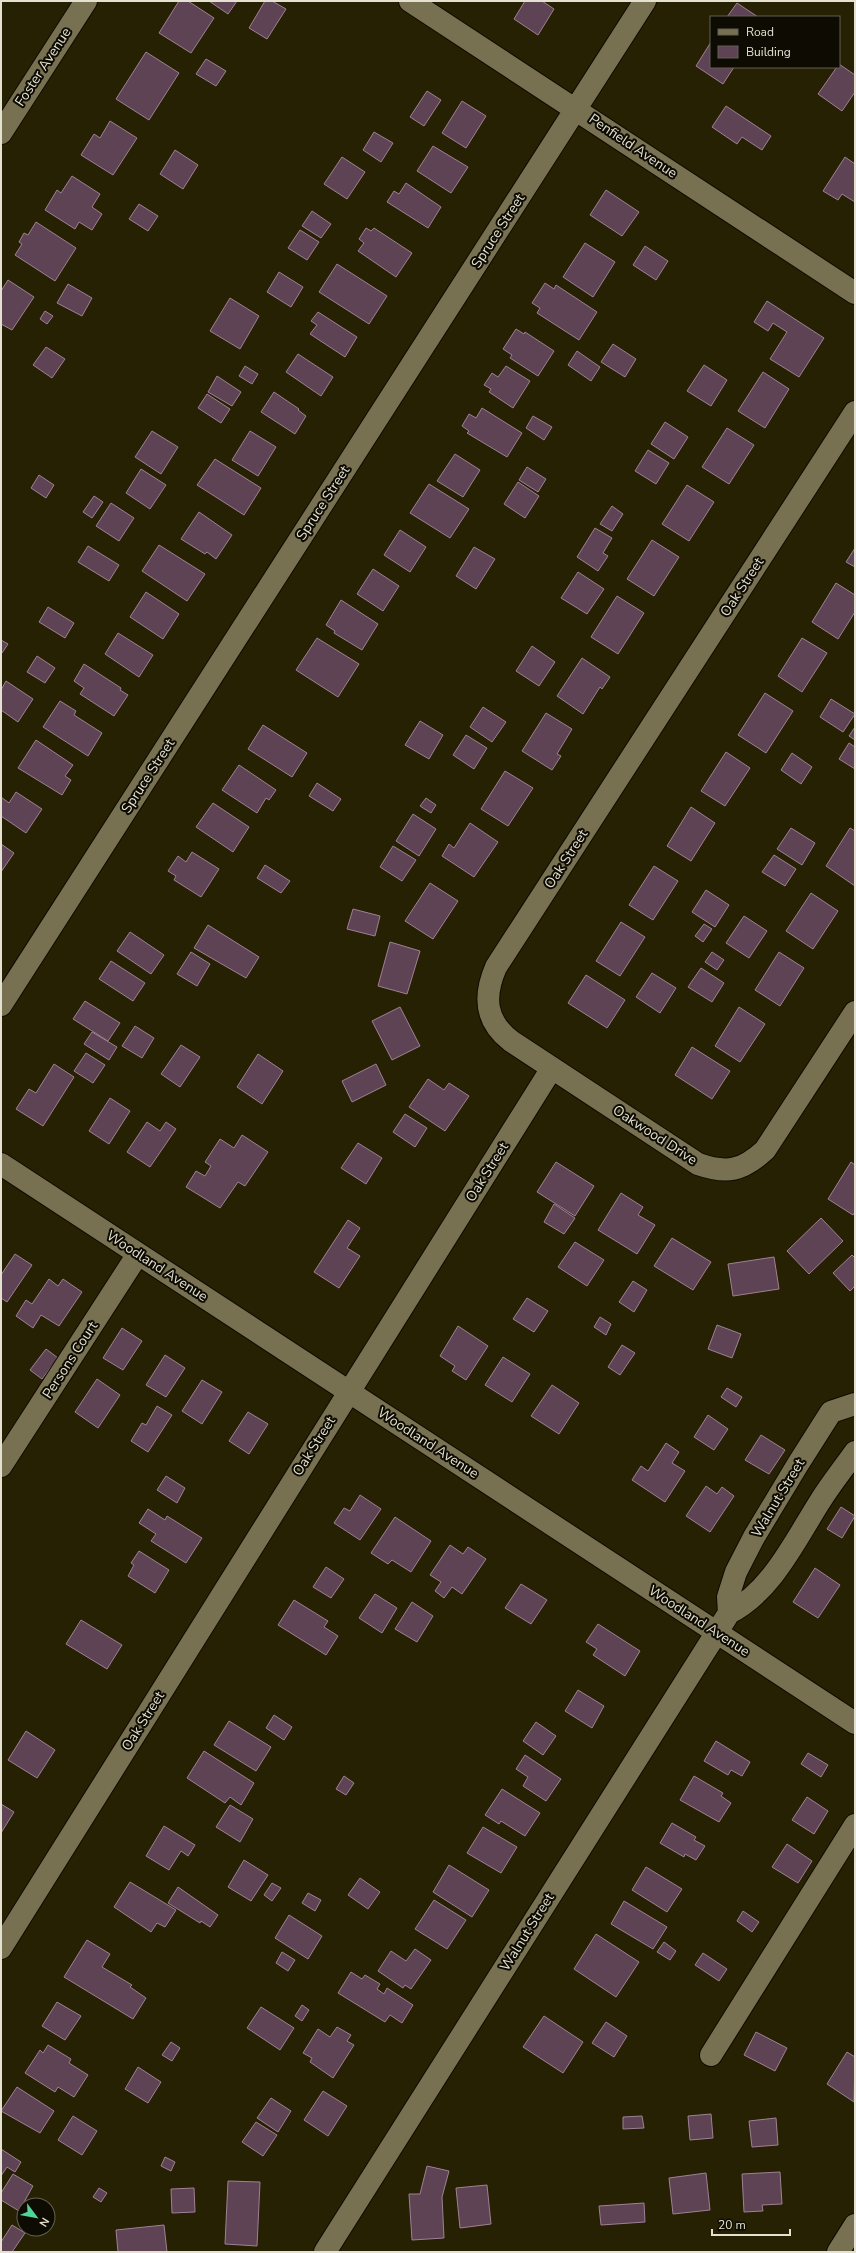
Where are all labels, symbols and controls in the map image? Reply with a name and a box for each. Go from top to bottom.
legend [710,16,840,68]
street label: Foster Avenue [10,24,76,110]
text: Road [746,24,774,40]
text: Building [746,44,791,60]
street label: Penfield Avenue [585,109,681,183]
street label: Spruce Street [467,190,529,272]
street label: Spruce Street [292,462,354,544]
street label: Oak Street [716,554,768,620]
street label: Spruce Street [117,735,179,817]
street label: Oak Street [540,826,592,892]
street label: Oakwood Drive [609,1101,701,1169]
street label: Oak Street [461,1138,513,1205]
street label: Woodland Avenue [103,1226,211,1306]
street label: Persons Court [38,1318,102,1402]
street label: Woodland Avenue [374,1403,482,1483]
street label: Oak Street [288,1412,340,1479]
street label: Walnut Street [747,1455,809,1541]
street label: Woodland Avenue [645,1581,753,1661]
street label: Oak Street [117,1687,169,1754]
street label: Walnut Street [495,1889,559,1975]
north arrow [16,2197,56,2237]
scale bar [712,2211,790,2237]
text: N [36,2215,53,2230]
text: 20 m [718,2217,746,2233]

